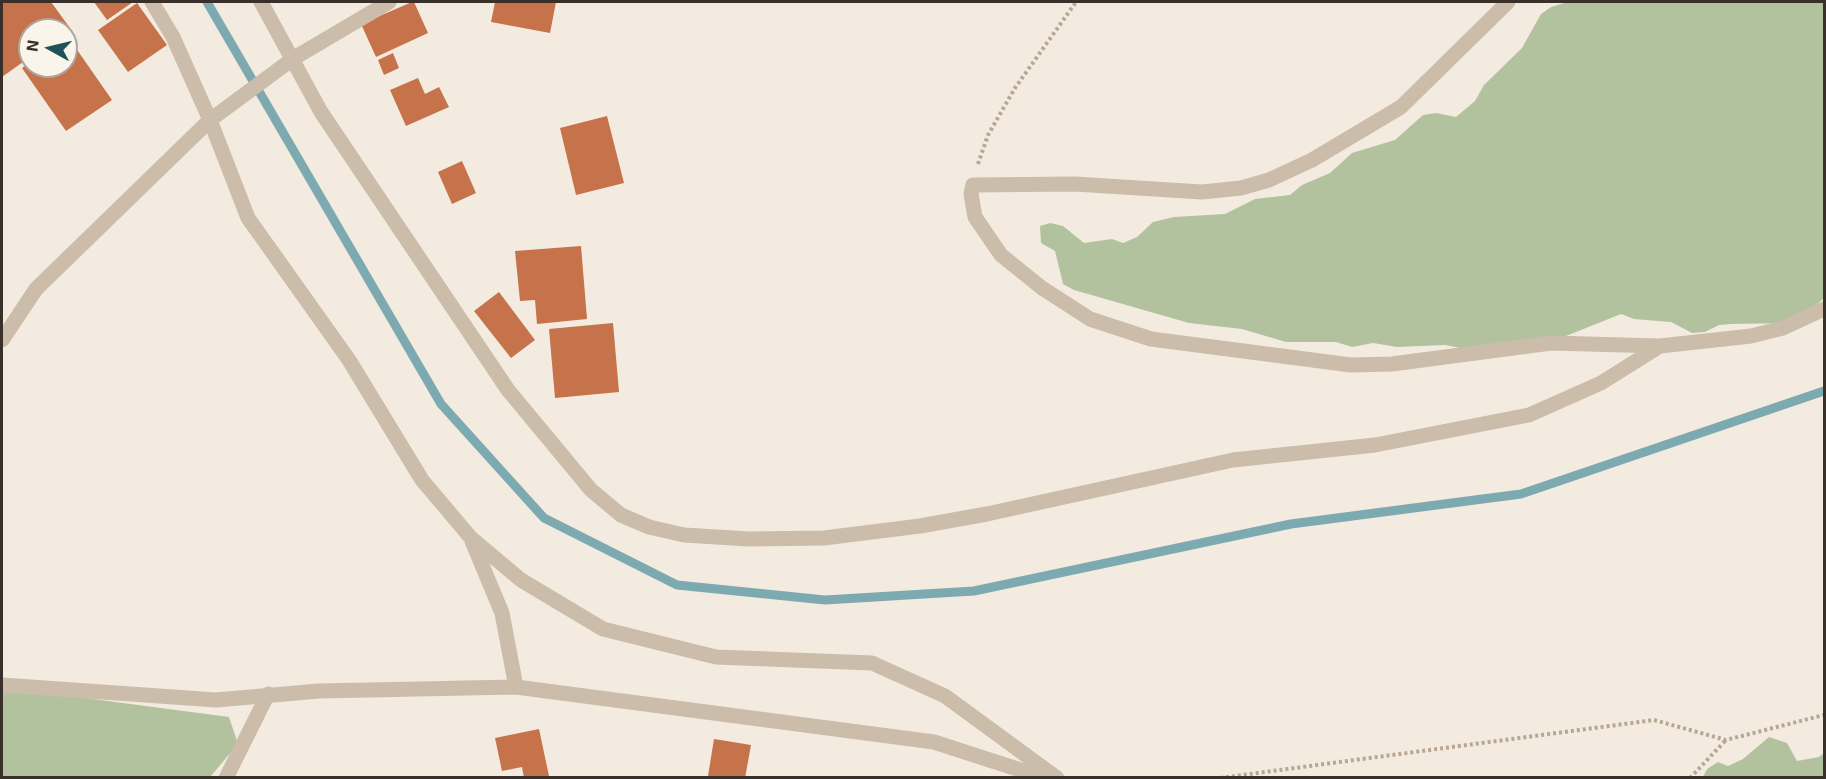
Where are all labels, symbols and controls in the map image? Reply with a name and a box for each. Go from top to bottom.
north arrow [18,18,78,78]
text: N [21,39,42,53]

